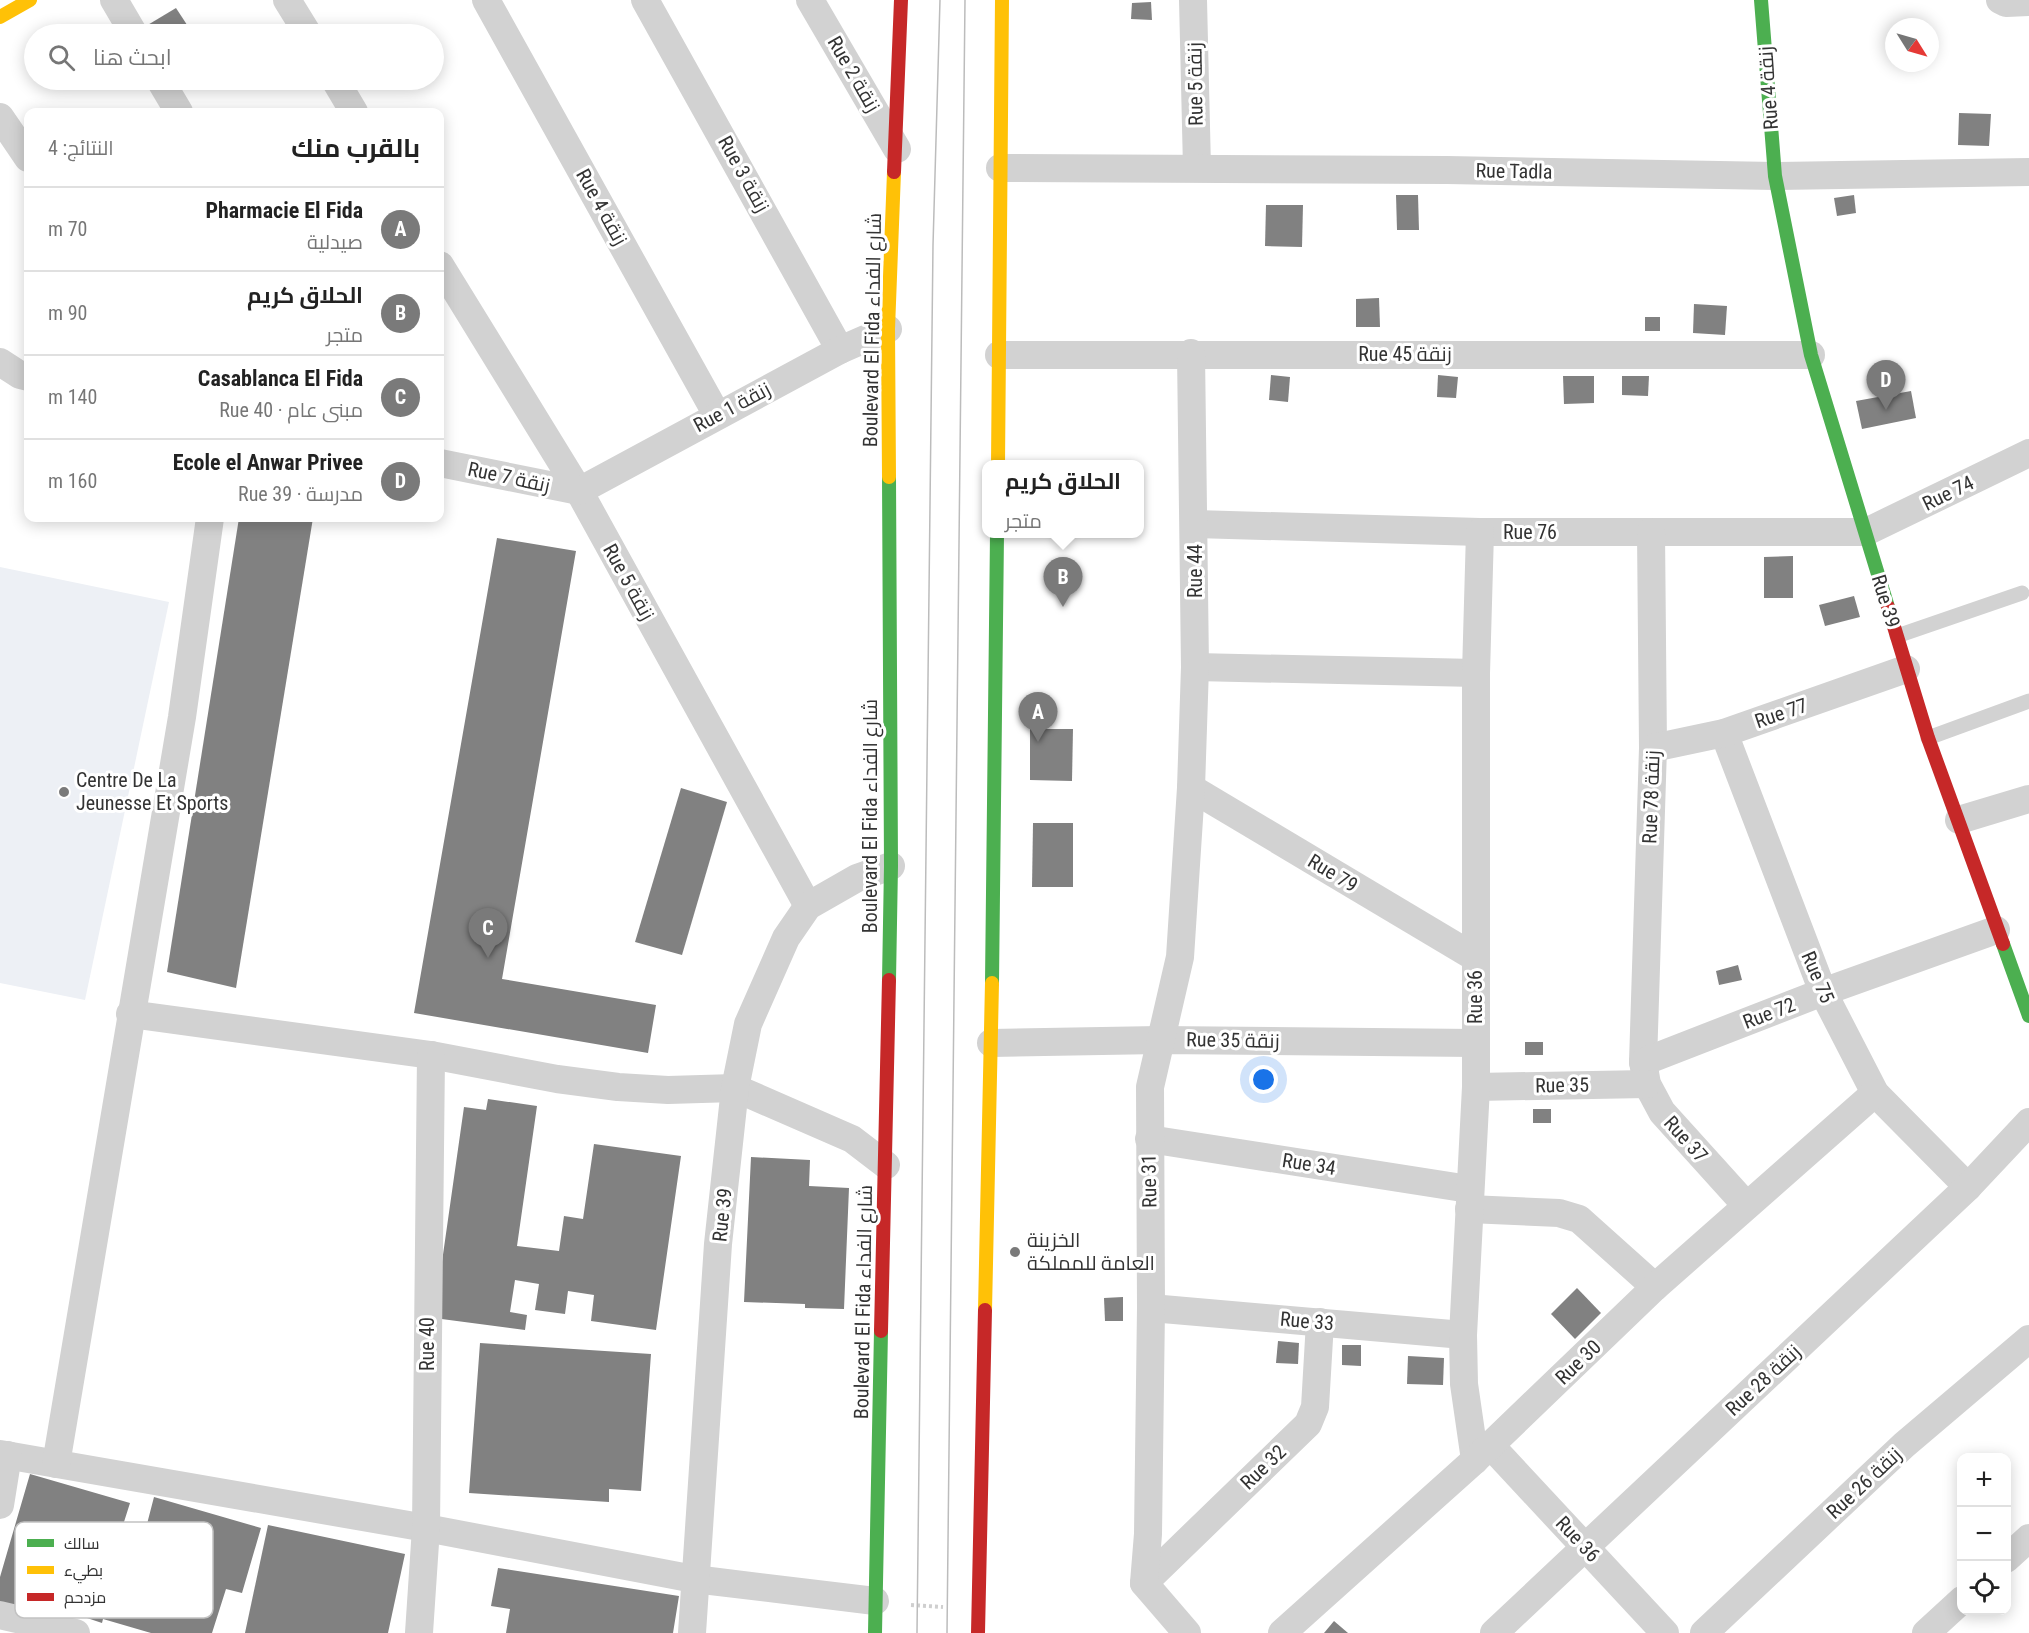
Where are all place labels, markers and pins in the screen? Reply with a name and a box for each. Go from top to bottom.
pin: D [1866,360,1906,410]
pin: B [1044,558,1082,607]
pin: A [1018,692,1058,742]
place label: Centre De La Jeunesse Et Sports [76,768,228,815]
marker: Centre De La Jeunesse Et Sports [57,785,71,799]
pin: C [468,908,508,958]
place label: الخزينة العامة للمملكة [1027,1228,1155,1275]
marker: الخزينة العامة للمملكة [1008,1245,1022,1259]

